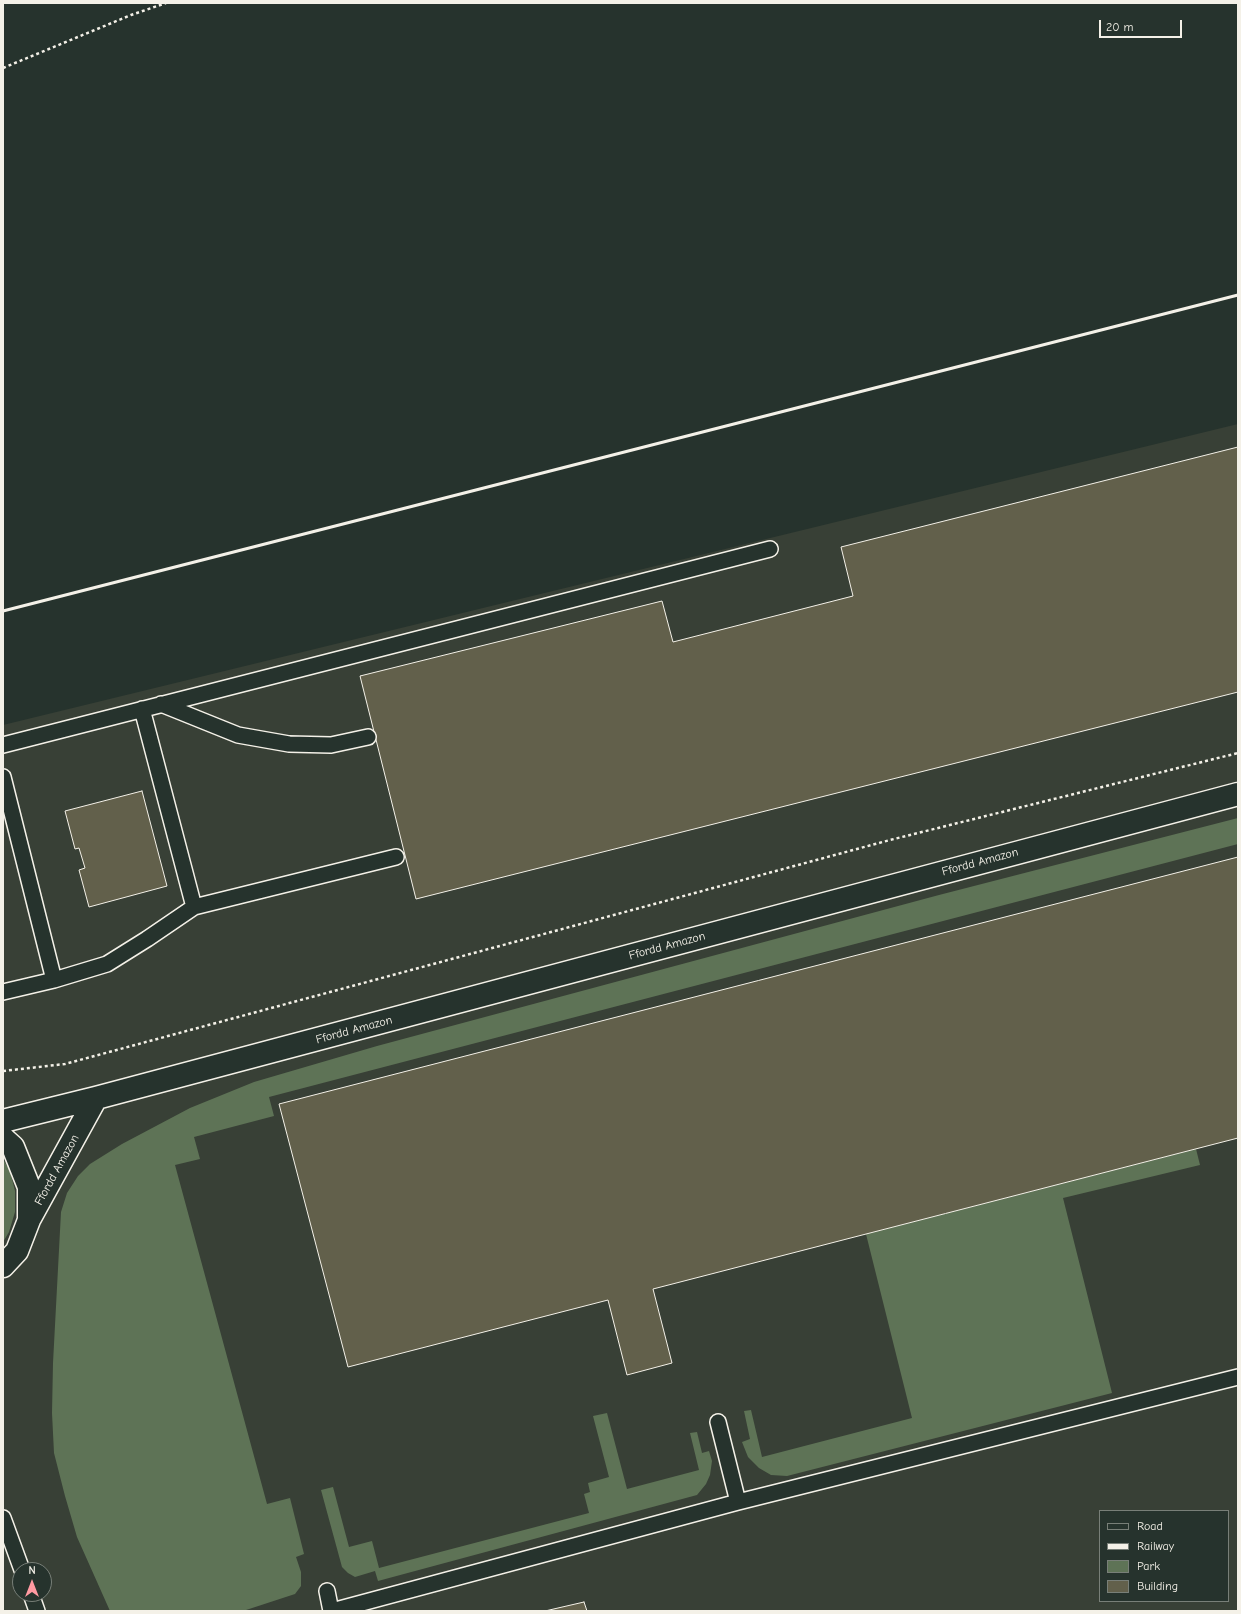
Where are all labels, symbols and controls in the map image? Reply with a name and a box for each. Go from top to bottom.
scale bar [1101,12,1184,38]
text: 20 m [1106,20,1134,34]
street label: Ffordd Amazon [940,845,1020,879]
street label: Ffordd Amazon [627,929,707,963]
street label: Ffordd Amazon [314,1013,394,1047]
street label: Ffordd Amazon [32,1132,82,1208]
legend [1099,1510,1229,1602]
text: Road [1137,1519,1163,1533]
text: Railway [1137,1539,1174,1553]
text: Park [1137,1559,1160,1573]
north arrow [12,1562,52,1602]
text: N [28,1564,36,1577]
text: Building [1137,1579,1178,1593]

